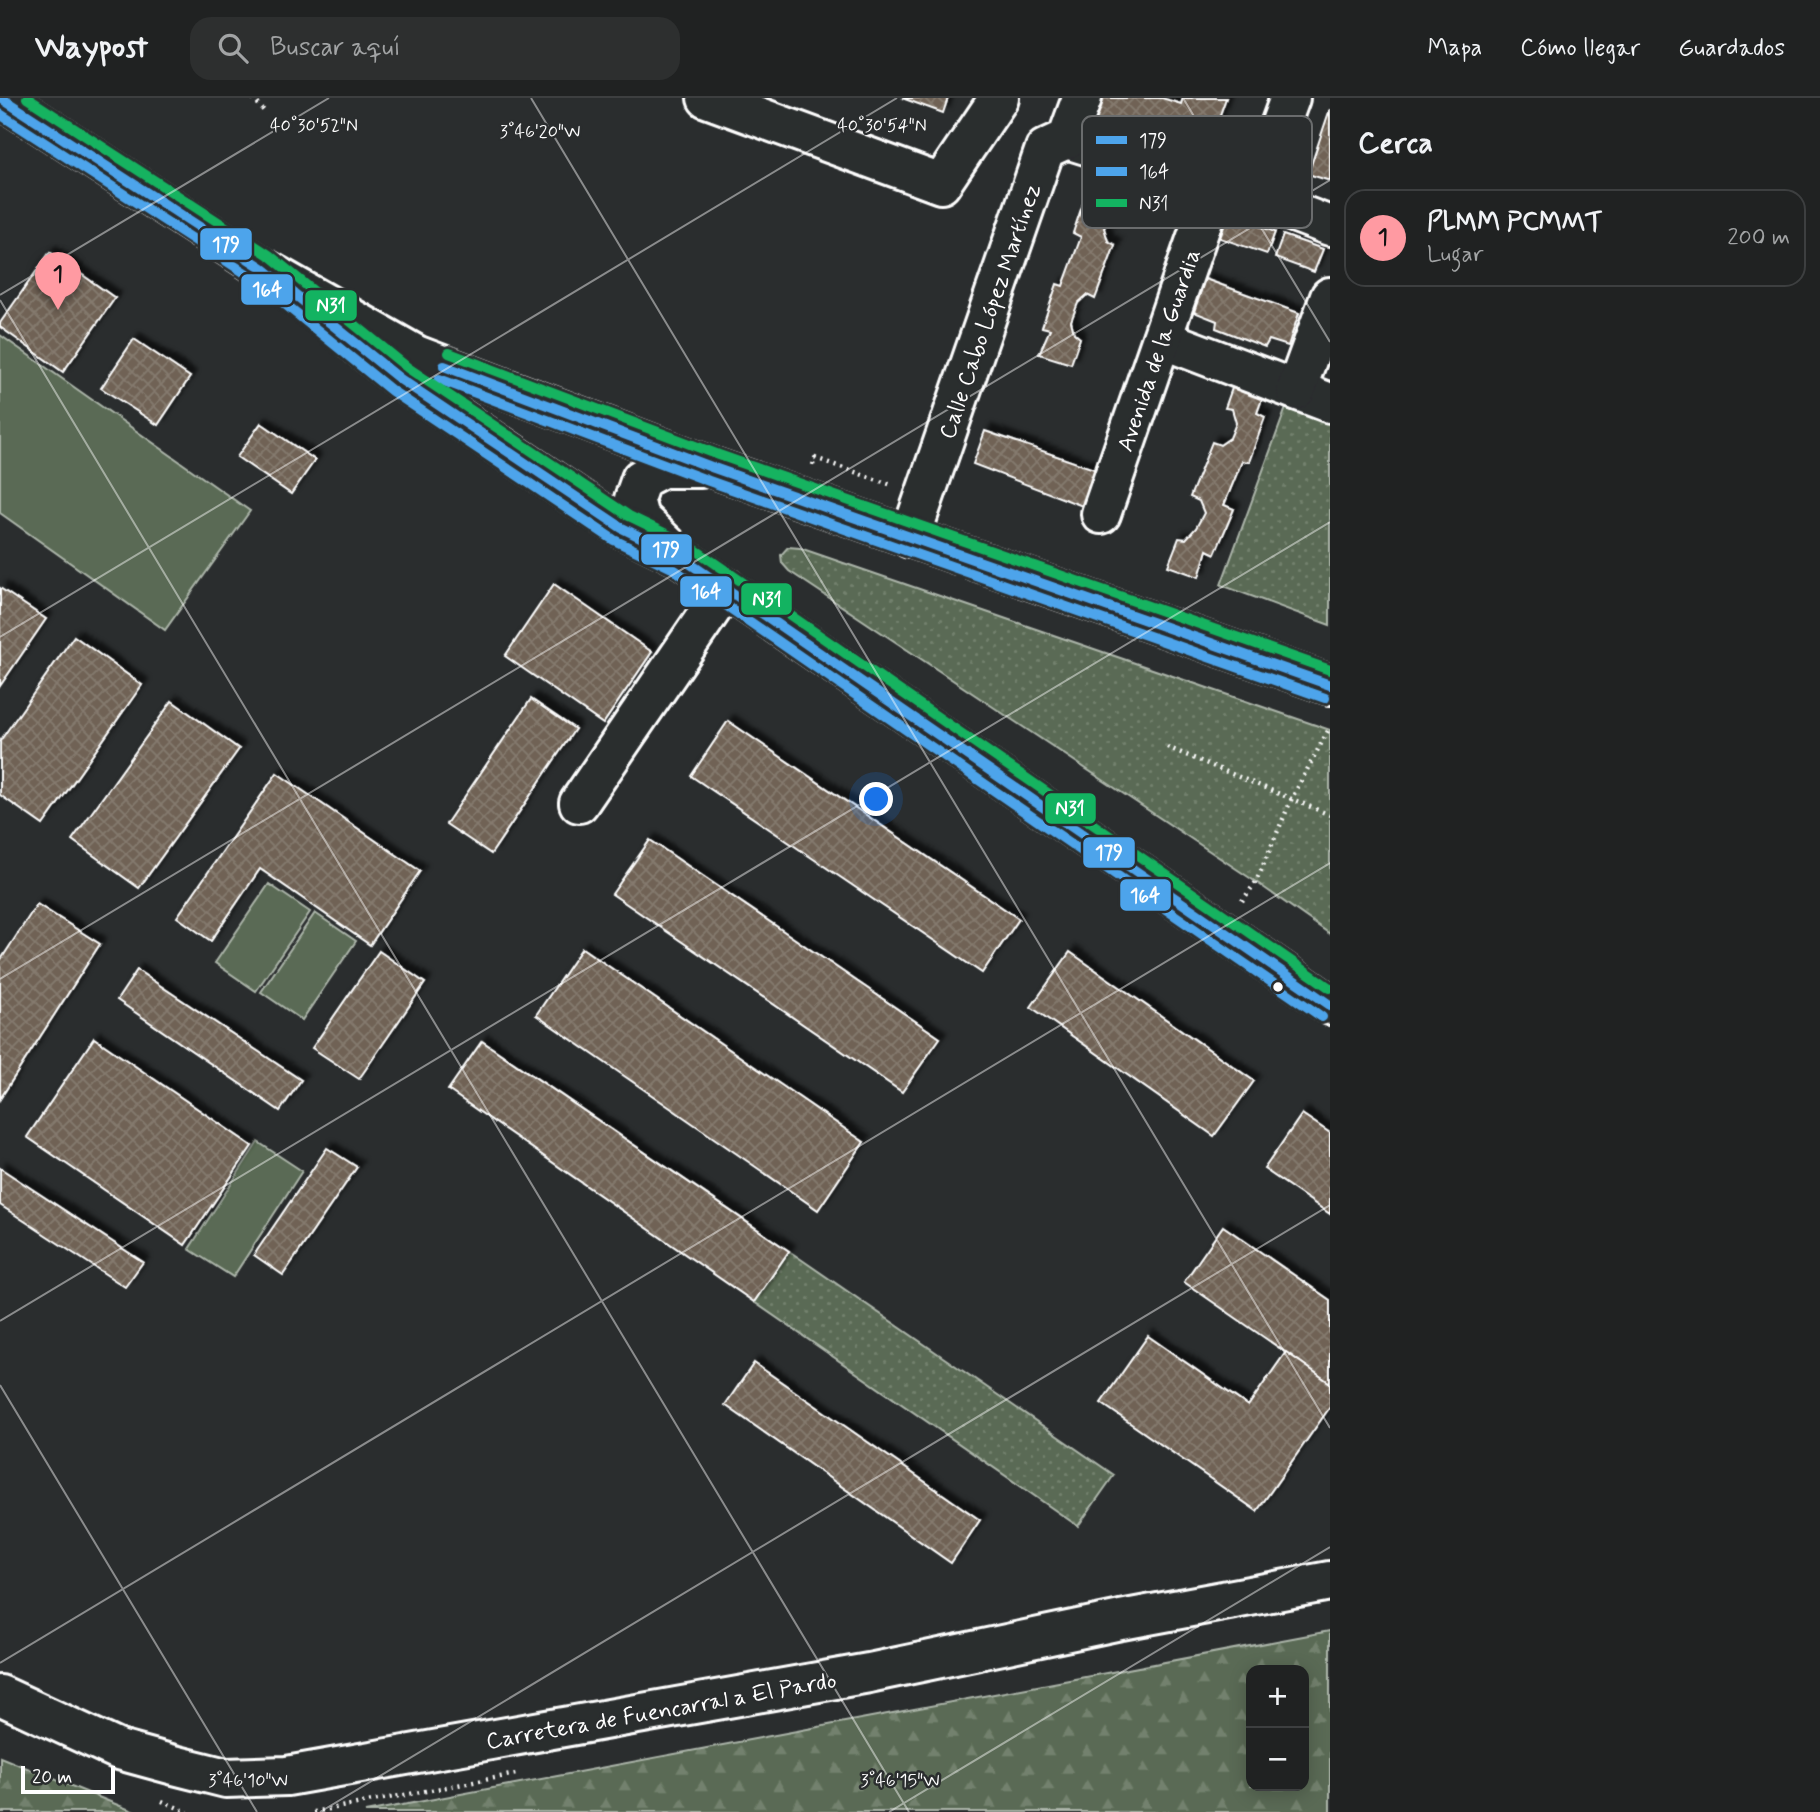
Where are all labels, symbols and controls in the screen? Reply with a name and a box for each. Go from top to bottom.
search box [190,17,680,80]
text: Waypost [35,26,148,70]
icon: search [214,29,252,67]
text: Buscar aquí [270,31,401,65]
text: Mapa [1427,33,1482,64]
text: Cómo llegar [1520,33,1640,64]
text: Guardados [1678,33,1785,64]
text: 40°30'52"N [270,114,358,138]
text: 40°30'54"N [837,114,927,138]
legend [1082,116,1312,228]
text: 3°46'20"W [500,120,580,144]
text: Cerca [1358,124,1433,163]
text: 179 [1139,129,1167,154]
text: 164 [1139,160,1169,185]
street label: Calle Cabo López Martínez [933,180,1049,443]
text: N31 [1139,192,1168,217]
text: PLMM PCMMT [1427,206,1603,240]
text: 1 [1378,223,1388,253]
text: 200 m [1727,223,1790,253]
line badge: 179 [199,227,253,261]
text: 179 [212,233,240,258]
text: Lugar [1427,240,1484,270]
street label: Avenida de la Guardia [1111,245,1209,456]
pin: 1 [35,252,81,310]
line badge: 164 [240,273,294,306]
text: 164 [252,278,283,303]
line badge: N31 [304,289,358,322]
text: N31 [316,294,346,319]
line badge: 179 [640,533,693,566]
text: 179 [652,538,680,563]
line badge: 164 [679,575,733,608]
text: 164 [691,580,722,605]
line badge: N31 [740,582,793,616]
text: N31 [752,588,782,613]
your location [859,782,893,816]
line badge: N31 [1044,792,1097,825]
text: N31 [1055,797,1085,822]
line badge: 179 [1082,836,1136,869]
text: 179 [1095,841,1123,866]
line badge: 164 [1119,878,1172,912]
text: 164 [1130,884,1161,909]
unlabelled marker [1271,980,1285,994]
map controls [1246,1665,1309,1791]
button: + [1246,1665,1309,1728]
street label: Carretera de Fuencarral a El Pardo [484,1666,839,1758]
button: − [1246,1728,1309,1791]
scale bar [21,1763,116,1795]
text: 20 m [32,1765,72,1790]
text: 3°46'10"W [208,1769,288,1793]
text: 3°46'15"W [861,1769,939,1793]

